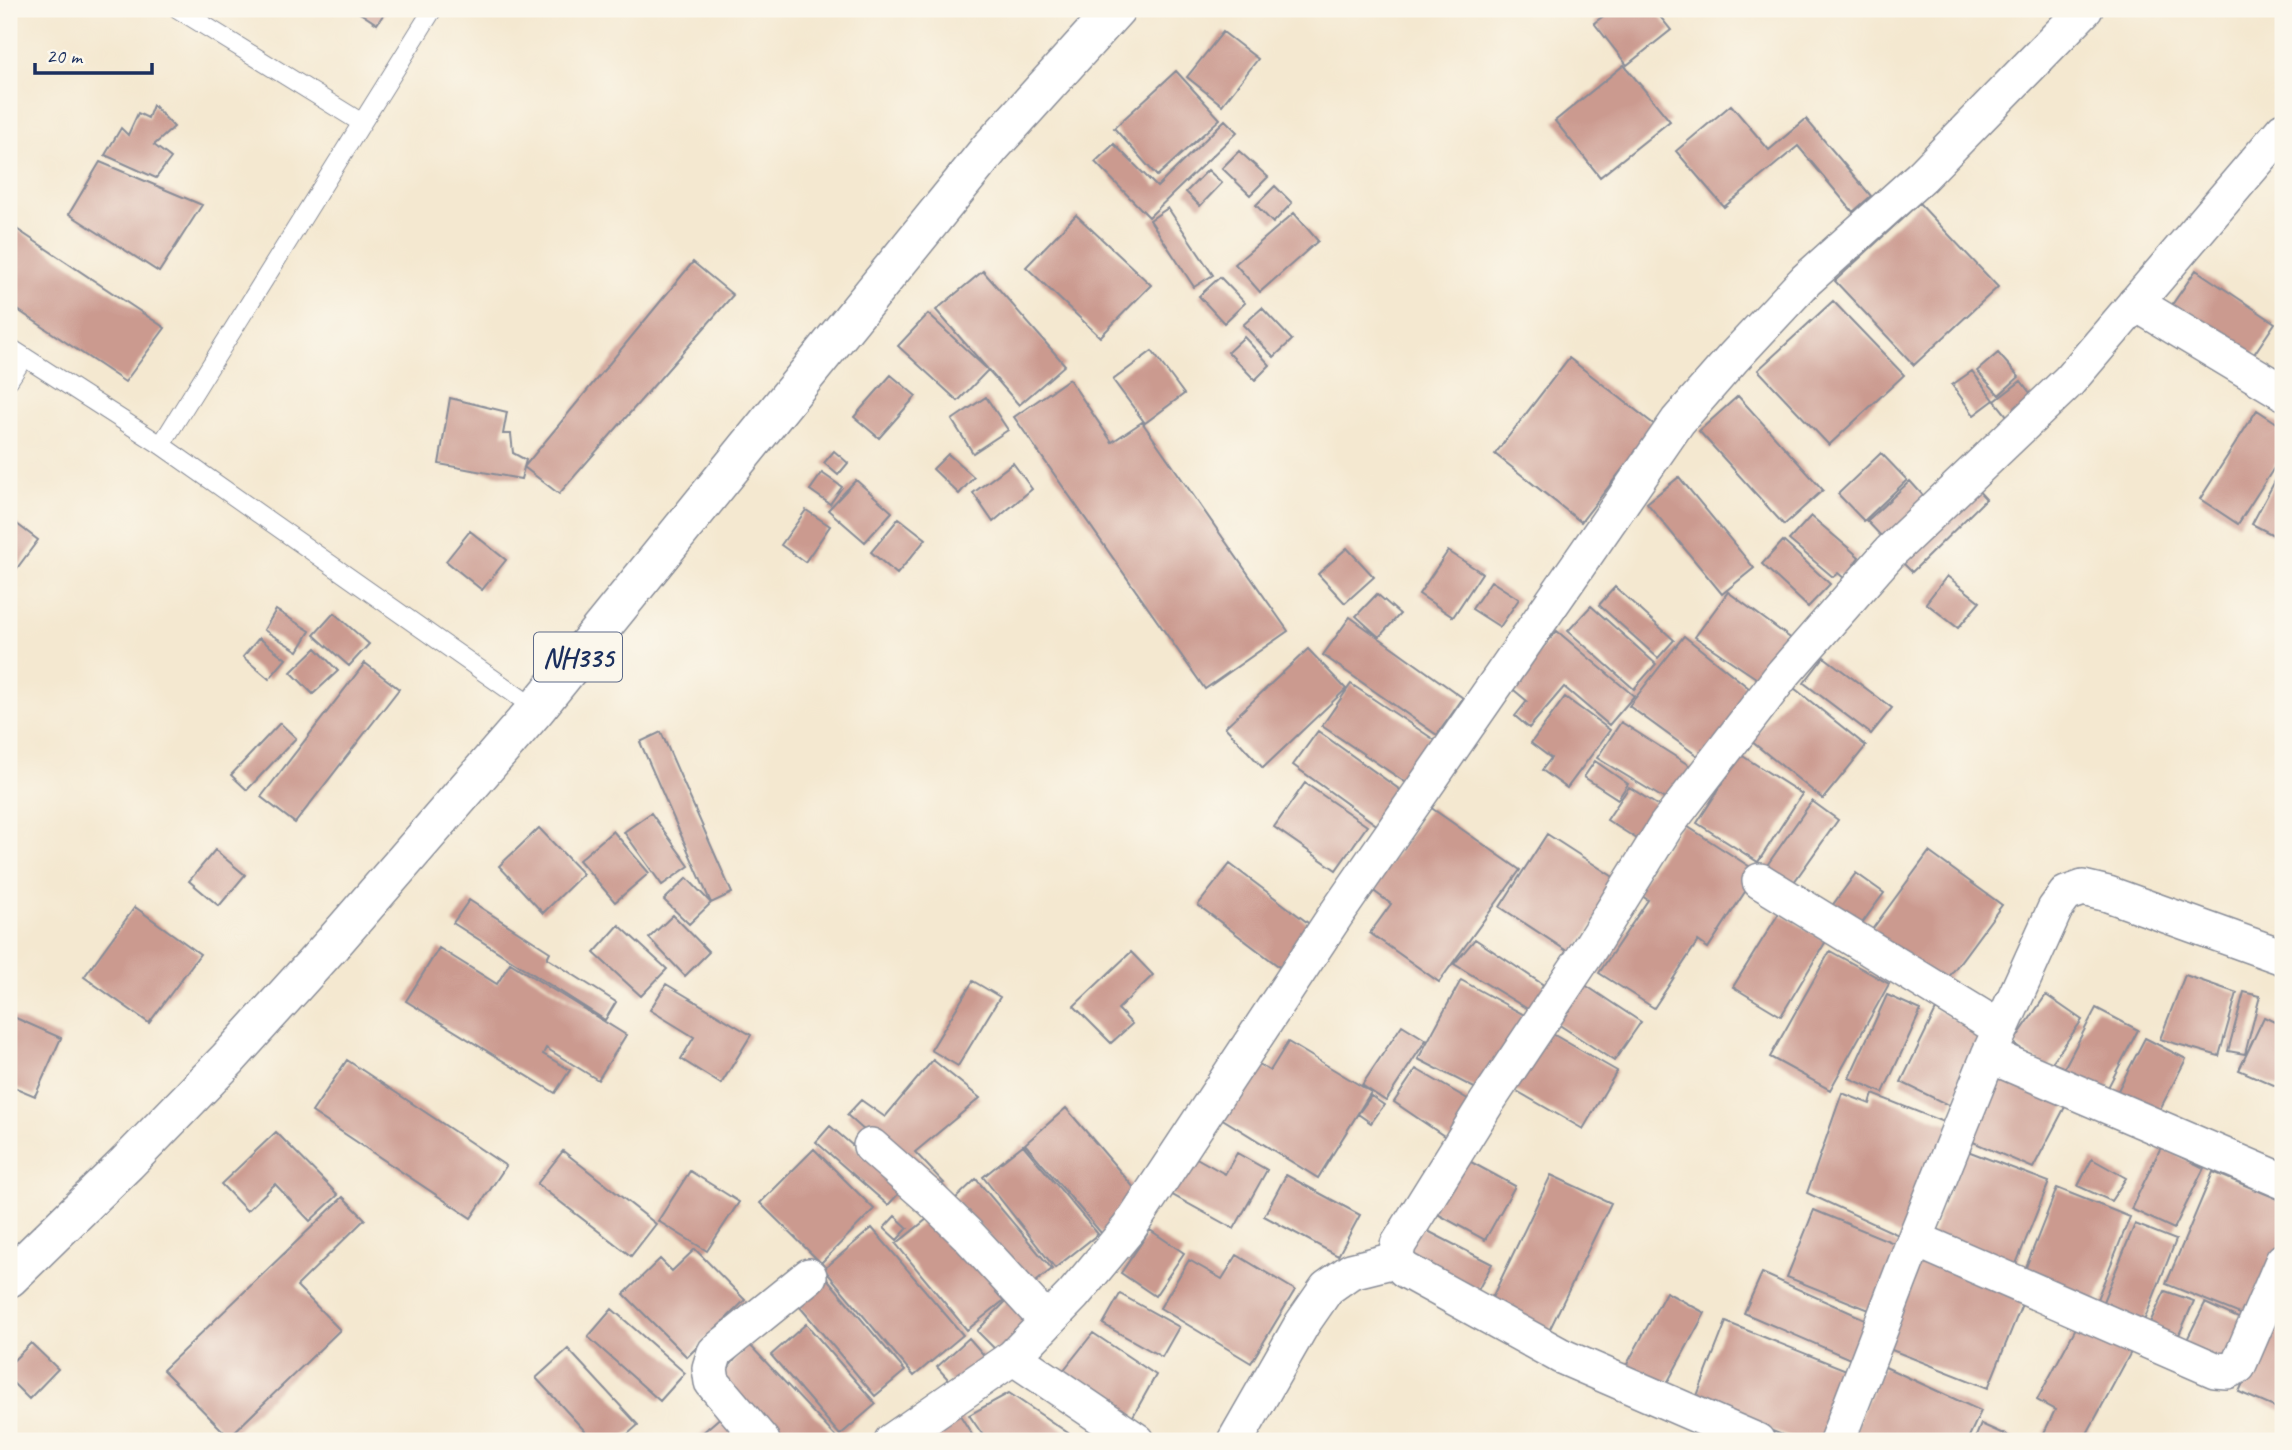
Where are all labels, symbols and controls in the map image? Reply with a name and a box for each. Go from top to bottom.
scale bar [35,32,152,76]
text: 20 m [46,43,84,69]
road number: NH335 [534,632,622,682]

